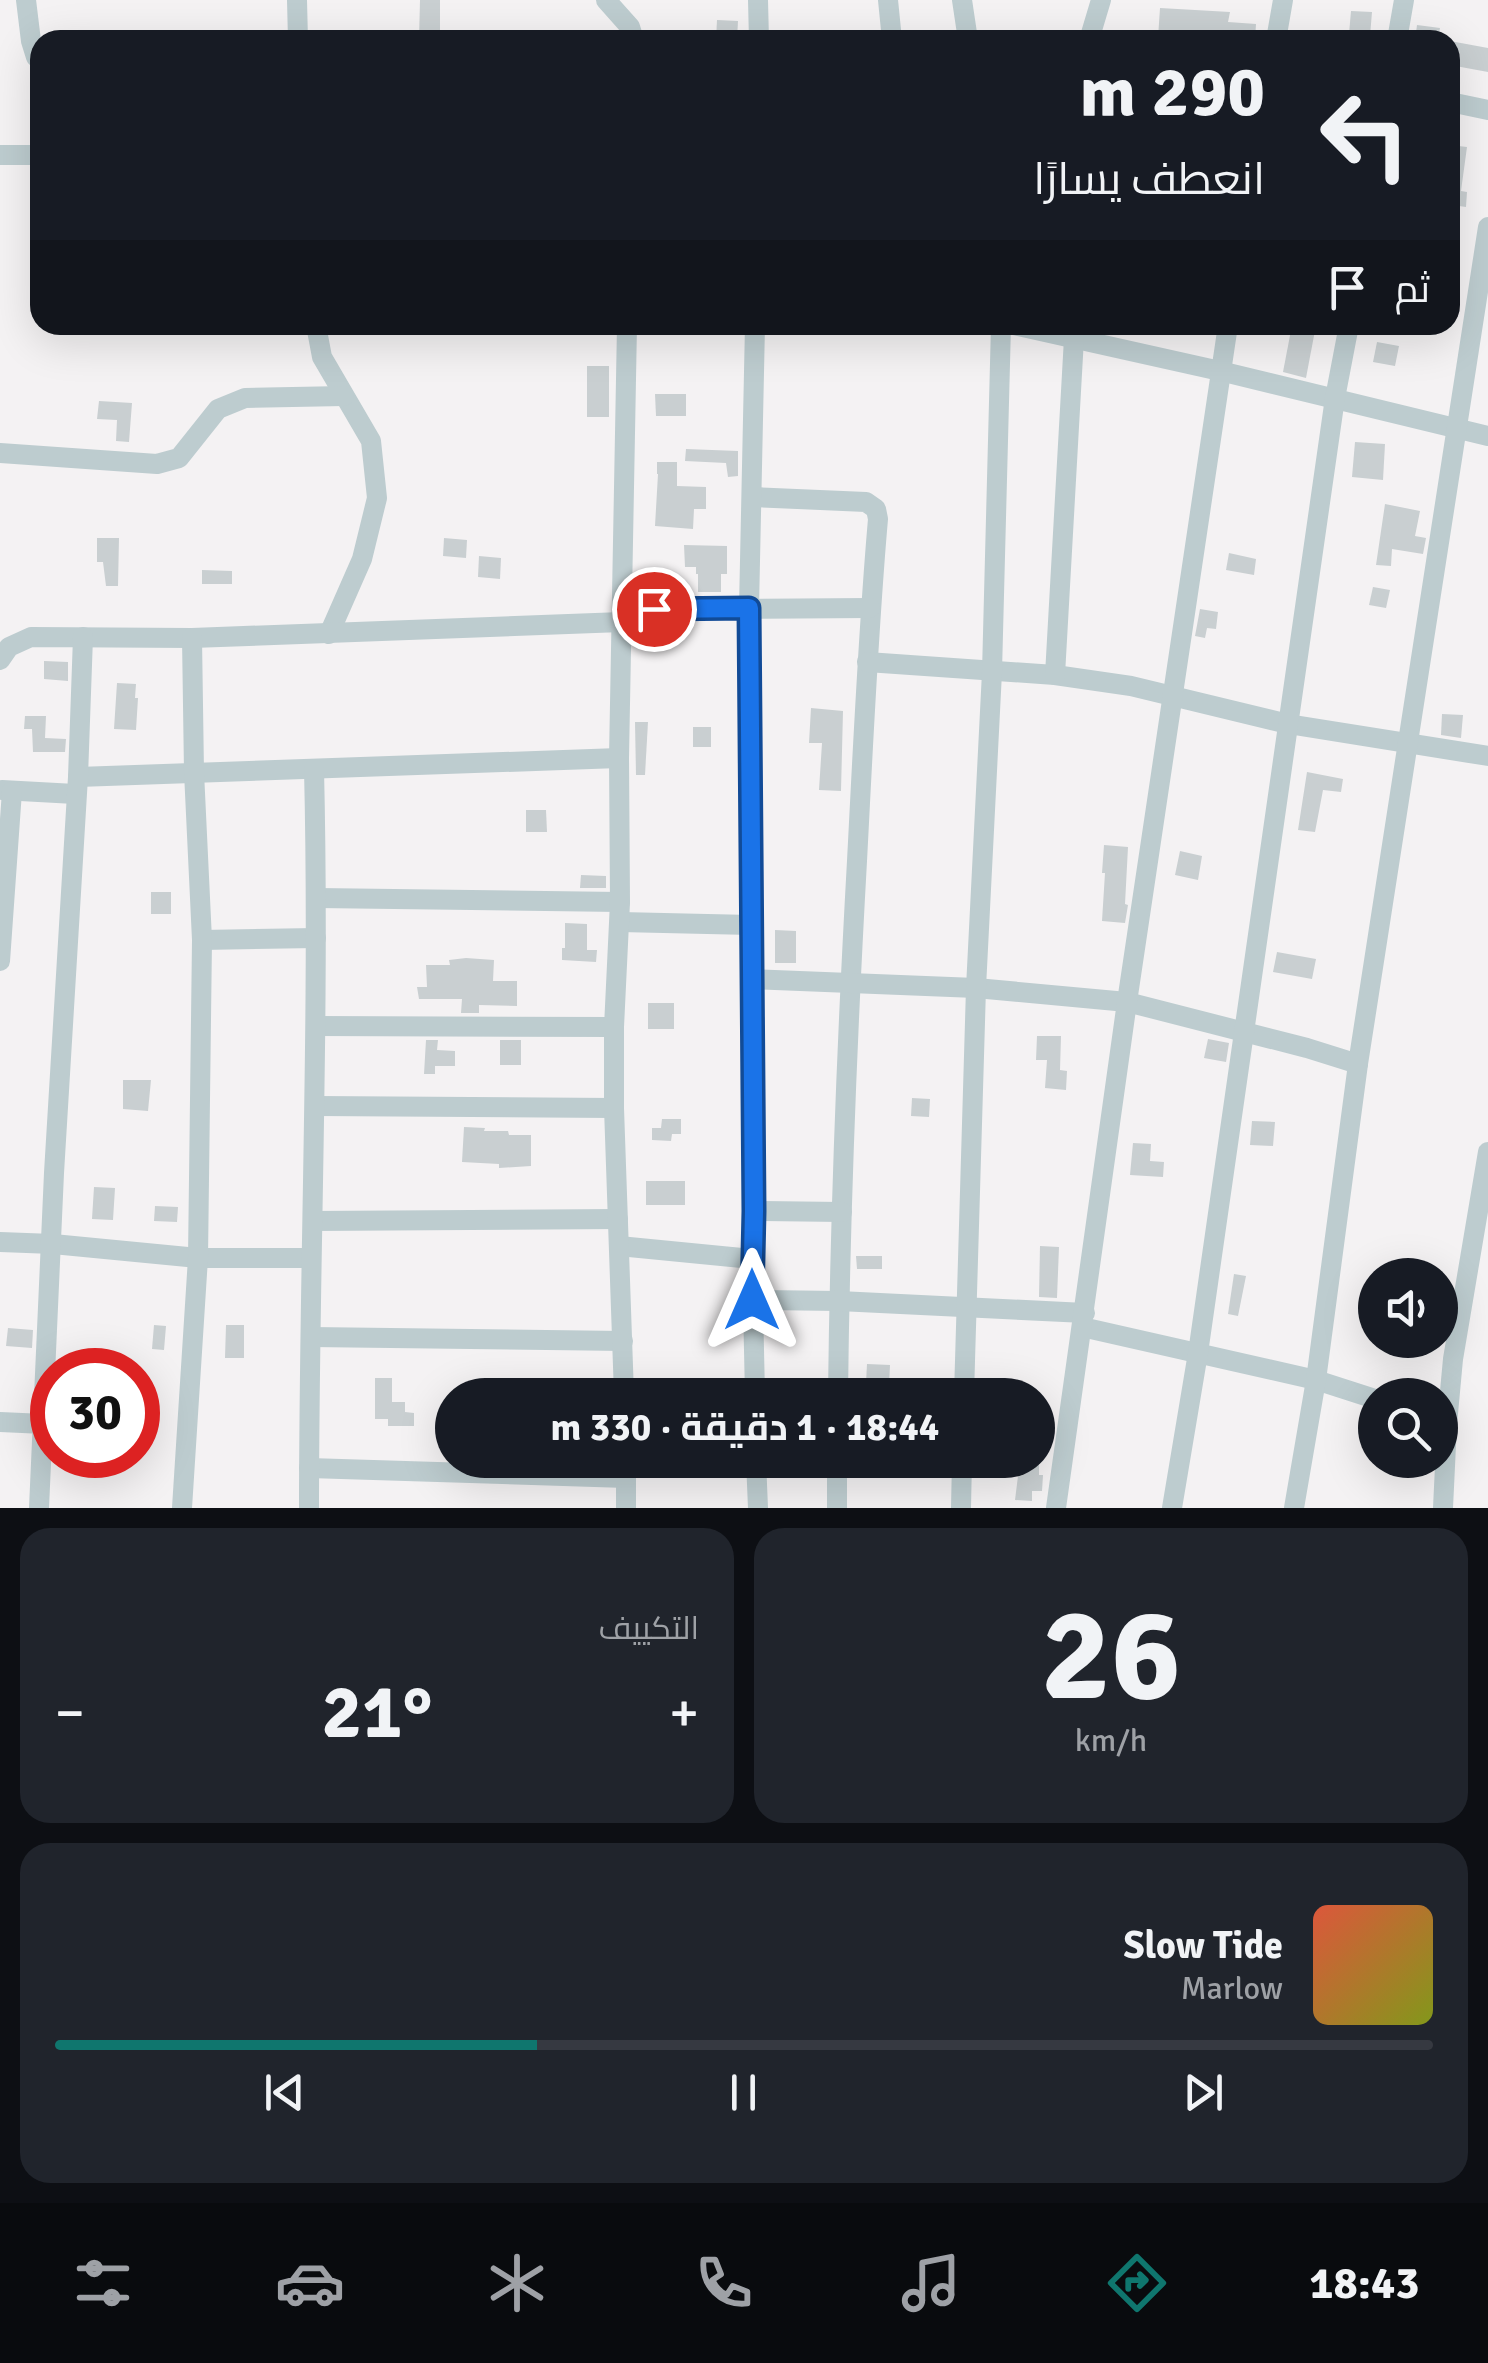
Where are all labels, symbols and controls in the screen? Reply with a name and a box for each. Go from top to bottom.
text: 290 m [1080,49,1265,135]
icon: left [1300,70,1430,200]
text: انعطف يسارًا [1033,152,1265,207]
icon: arrive [1320,260,1375,315]
text: ثم [1395,266,1430,313]
pin [612,567,697,652]
icon: arrive [627,582,682,637]
position arrow [700,1248,804,1352]
map controls [1358,1258,1458,1478]
button: sound [1358,1258,1458,1358]
speed limit sign: 30 [30,1348,160,1478]
button: search [1358,1378,1458,1478]
text: 18:44 · 1 دقيقة · 330 m [551,1404,939,1451]
text: 26 [1041,1576,1181,1736]
text: التكييف [599,1609,699,1648]
text: 21° [322,1666,433,1759]
text: − [55,1679,85,1747]
text: + [669,1679,699,1747]
text: km/h [1075,1721,1147,1760]
text: Slow Tide [1123,1922,1283,1969]
text: Marlow [1181,1969,1283,2008]
icon: previous [257,2065,312,2120]
icon: pause [716,2065,771,2120]
icon: next [1176,2065,1231,2120]
icon: filters [68,2248,138,2318]
icon: car [275,2248,345,2318]
icon: climate [482,2248,552,2318]
icon: phone [689,2248,759,2318]
icon: music [896,2248,966,2318]
icon: directions [1102,2248,1172,2318]
text: 18:43 [1309,2256,1420,2311]

